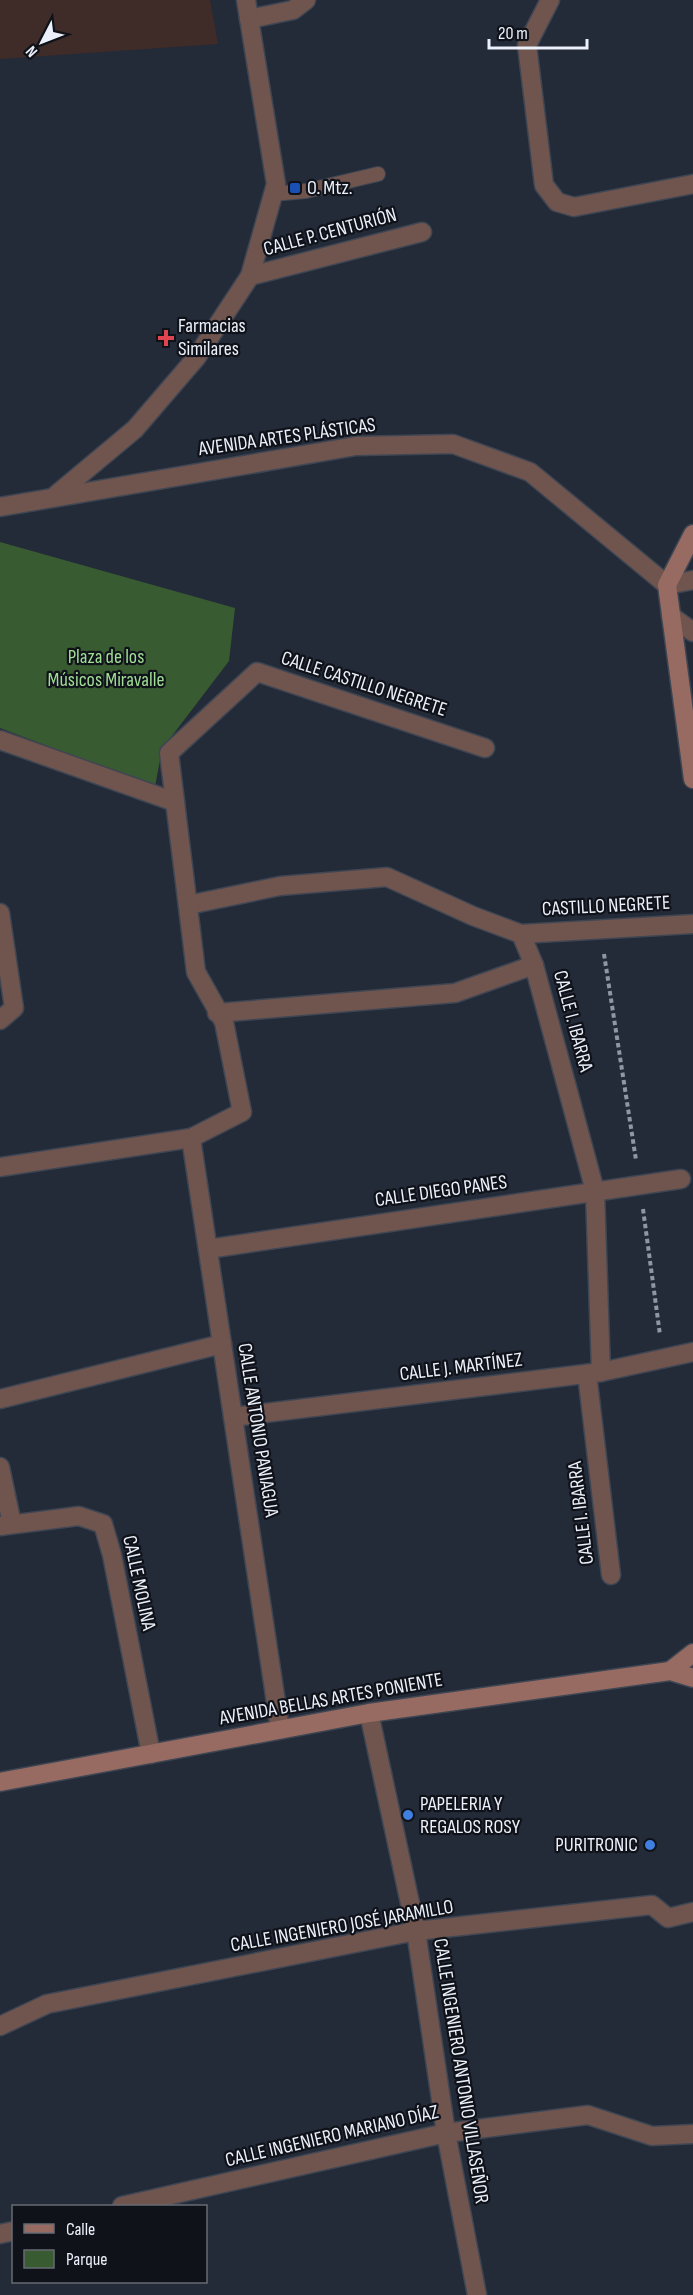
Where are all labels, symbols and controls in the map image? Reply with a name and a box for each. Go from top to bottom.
north arrow [12,12,72,72]
scale bar [489,12,586,50]
text: 20 m [498,23,528,44]
text: N [22,42,42,61]
place label: O. Mtz. [307,176,352,200]
marker: O. Mtz. [288,181,302,195]
street label: CALLE P. CENTURIÓN [261,203,399,261]
place label: Farmacias Similares [178,314,246,361]
marker: Farmacias Similares [159,331,173,345]
street label: AVENIDA ARTES PLÁSTICAS [196,413,377,461]
park label: Plaza de los Músicos Miravalle [48,645,164,692]
street label: CALLE CASTILLO NEGRETE [278,646,450,722]
street label: CASTILLO NEGRETE [541,891,671,921]
street label: CALLE I. IBARRA [548,968,598,1075]
street label: CALLE DIEGO PANES [373,1170,509,1212]
street label: CALLE ANTONIO PANIAGUA [232,1341,284,1519]
street label: CALLE J. MARTÍNEZ [398,1348,524,1386]
street label: CALLE I. IBARRA [563,1460,599,1566]
street label: CALLE MOLINA [117,1533,161,1633]
street label: AVENIDA BELLAS ARTES PONIENTE [217,1668,444,1731]
place label: PAPELERIA Y REGALOS ROSY [420,1792,521,1839]
marker: PAPELERIA Y REGALOS ROSY [401,1808,415,1822]
place label: PURITRONIC [555,1833,638,1857]
marker: PURITRONIC [643,1838,657,1852]
street label: CALLE INGENIERO JOSÉ JARAMILLO [229,1895,455,1957]
street label: CALLE INGENIERO ANTONIO VILLASEÑOR [428,1937,494,2205]
street label: CALLE INGENIERO MARIANO DÍAZ [223,2100,441,2172]
legend [12,2205,207,2283]
text: Calle [66,2219,95,2240]
text: Parque [66,2249,107,2270]

